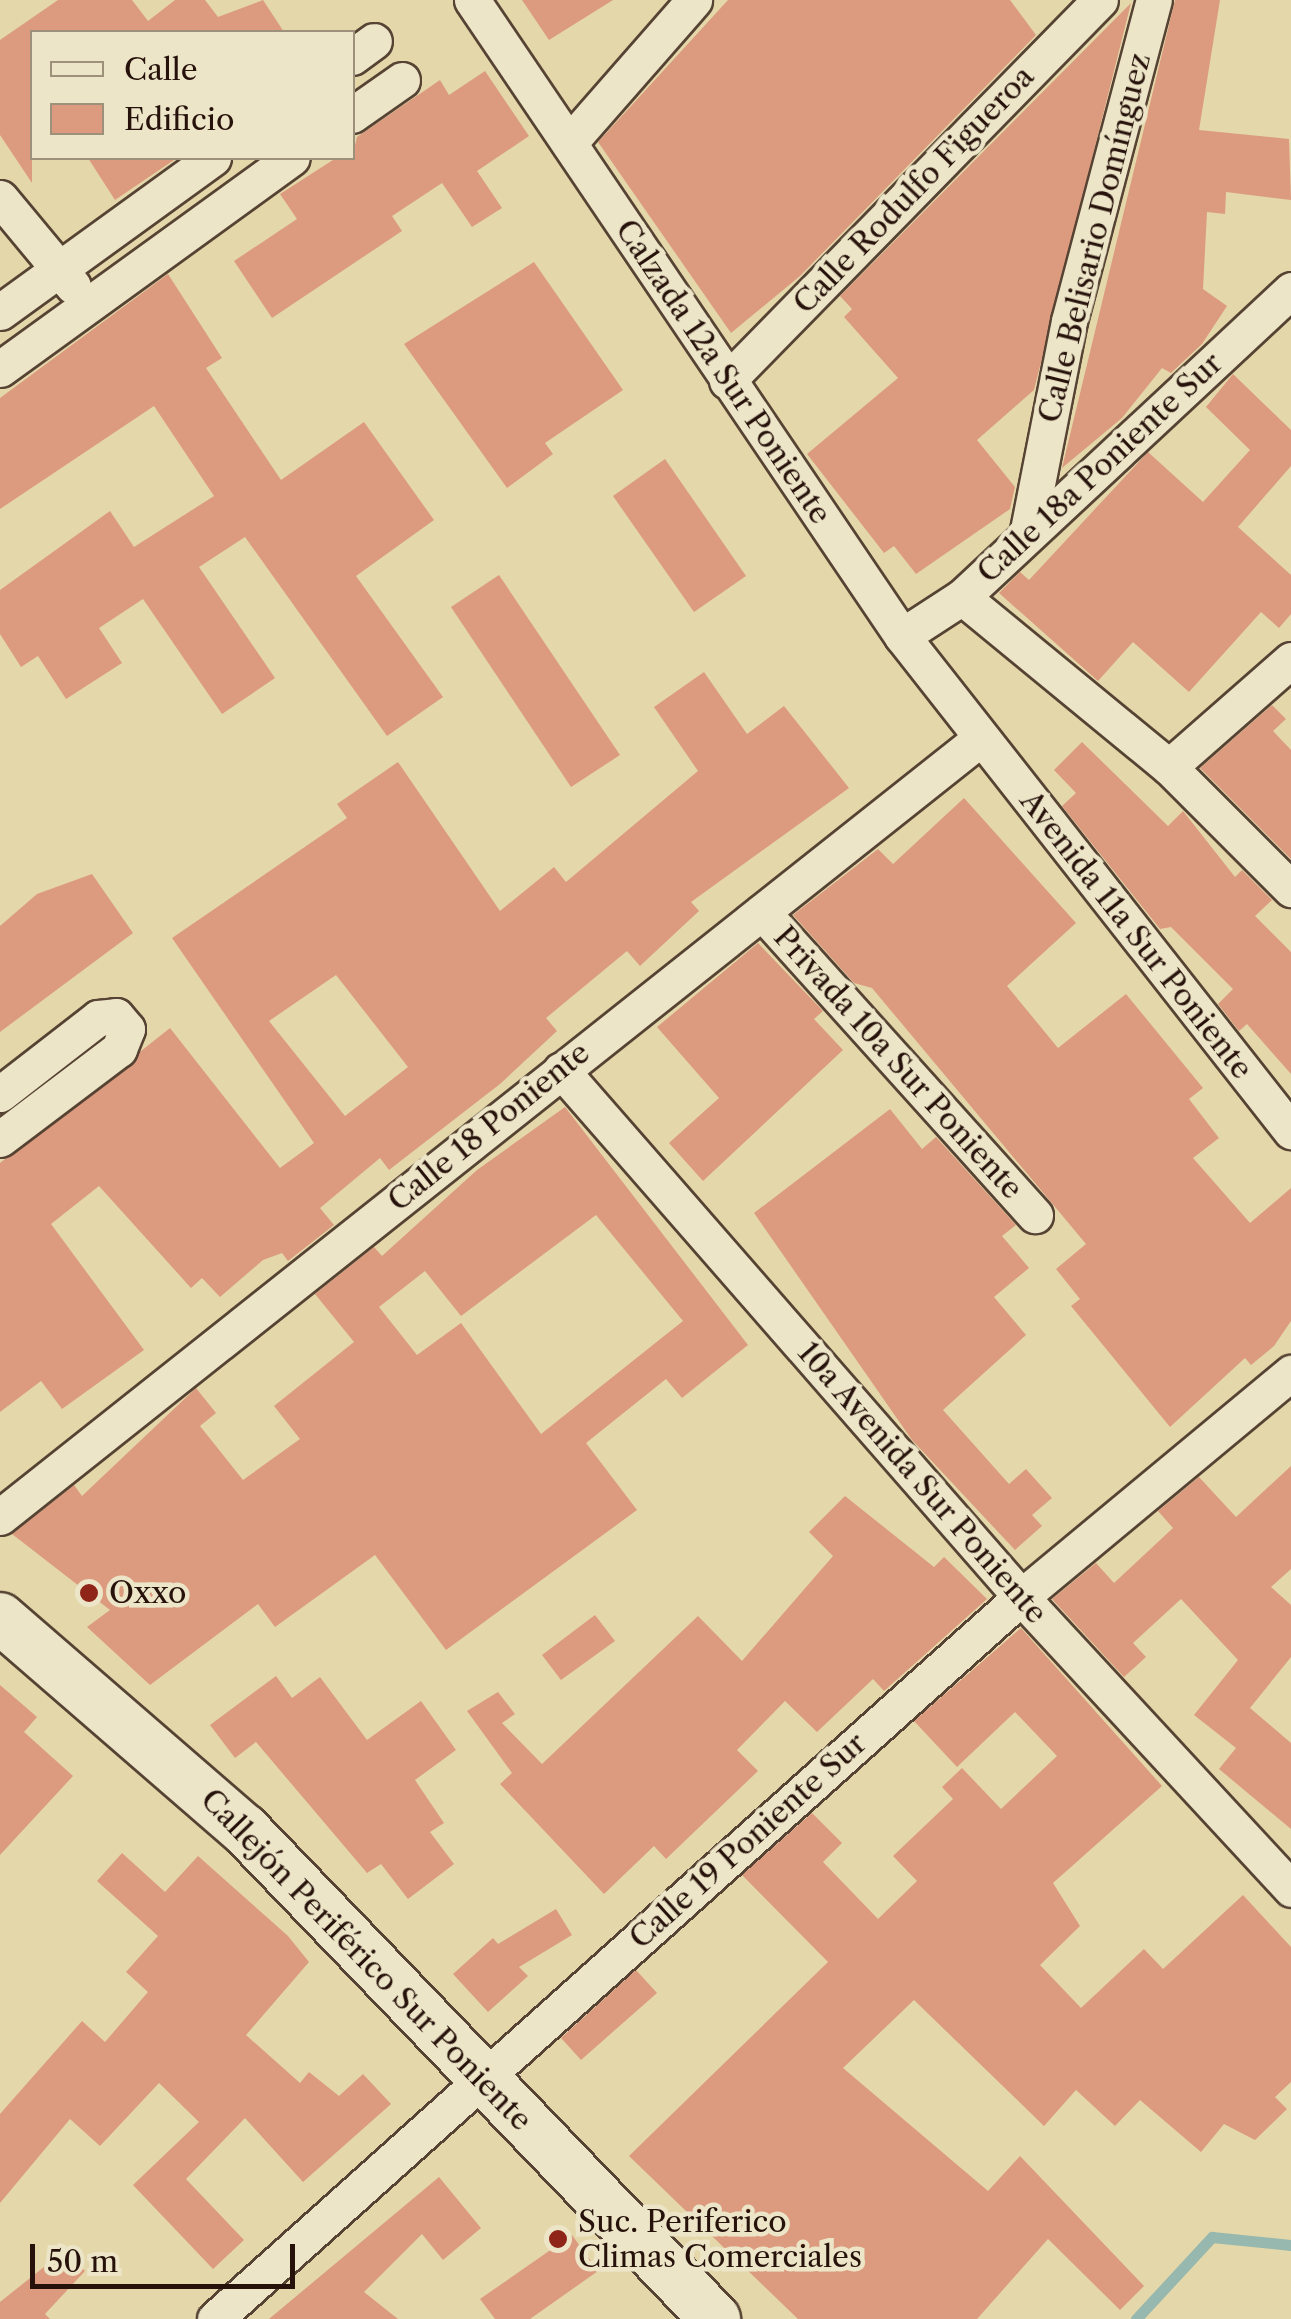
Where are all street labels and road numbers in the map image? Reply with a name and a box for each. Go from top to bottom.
street label: Calle Belisario Domínguez [1032,50,1158,426]
street label: Calle Rodulfo Figueroa [786,59,1042,321]
street label: Calzada 12a Sur Poniente [607,213,839,531]
street label: Calle 18a Poniente Sur [970,345,1230,591]
street label: Avenida 11a Sur Poniente [1012,783,1260,1087]
street label: Privada 10a Sur Poniente [766,919,1030,1207]
street label: Calle 18 Poniente [381,1035,597,1219]
street label: 10a Avenida Sur Poniente [789,1334,1055,1632]
street label: Calle 19 Poniente Sur [623,1726,873,1956]
street label: Callejón Periférico Sur Poniente [193,1782,539,2138]

